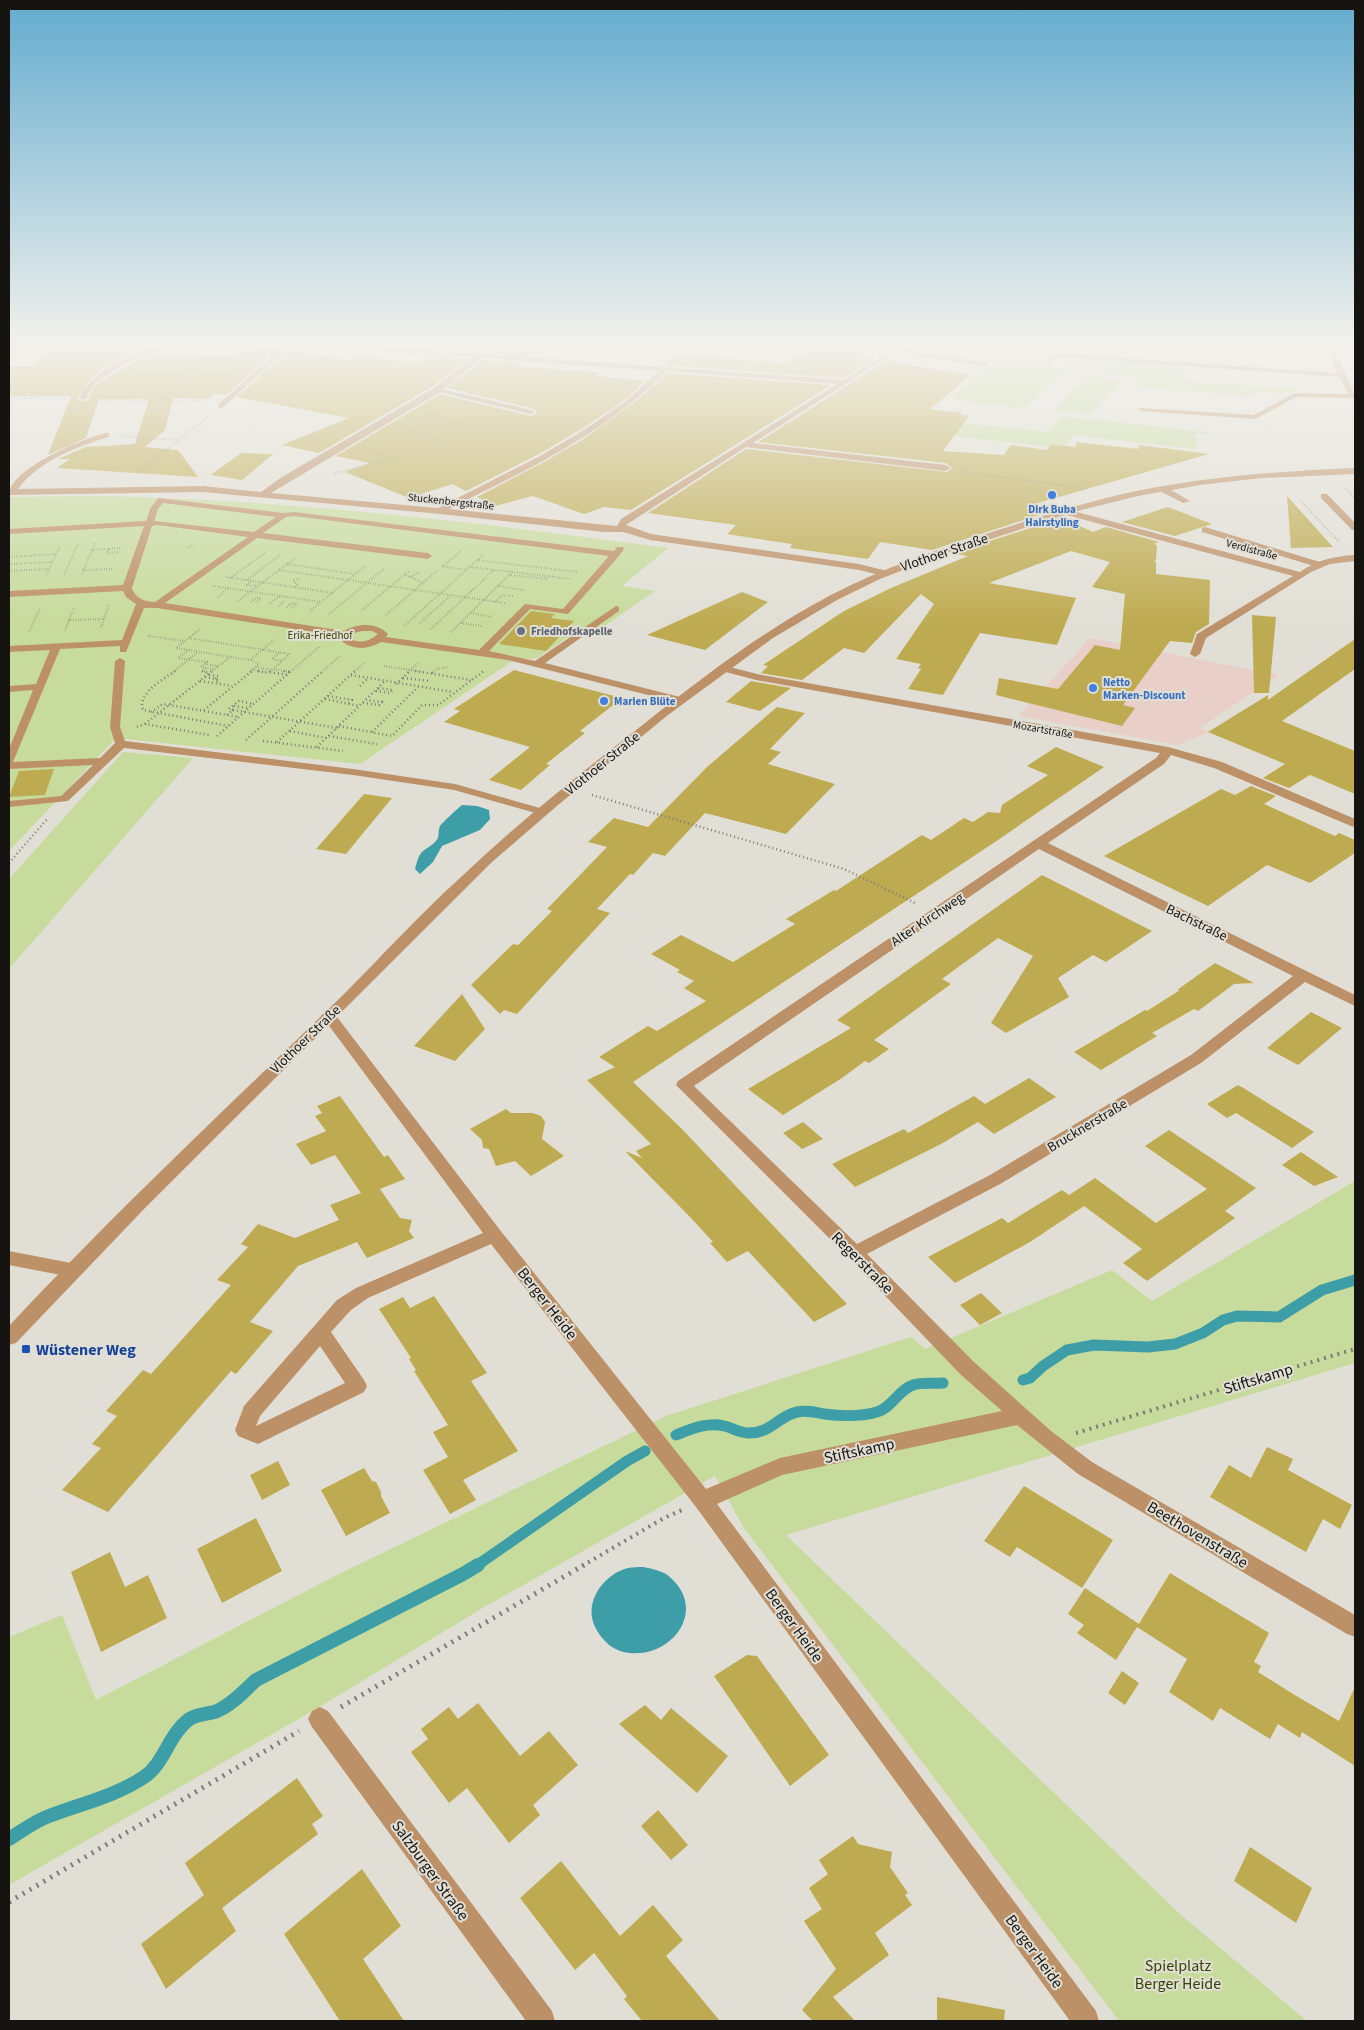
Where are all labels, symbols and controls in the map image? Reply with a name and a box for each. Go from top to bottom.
street label: Stuckenbergstraße [407,489,495,514]
marker: Dirk Buba Hairstyling [1046,489,1058,501]
place label: Dirk Buba Hairstyling [1025,502,1079,530]
street label: Vlothoer Straße [898,529,991,577]
street label: Verdistraße [1225,535,1280,564]
place label: Friedhofskapelle [531,624,613,639]
marker: Friedhofskapelle [515,625,527,637]
park label: Erika-Friedhof [287,628,353,643]
place label: Netto Marken-Discount [1103,675,1186,703]
marker: Netto Marken-Discount [1087,682,1099,694]
place label: Marien Blüte [614,694,676,709]
marker: Marien Blüte [598,695,610,707]
street label: Mozartstraße [1012,717,1074,742]
street label: Vlothoer Straße [561,727,644,800]
street label: Alter Kirchweg [887,888,968,952]
street label: Bachstraße [1162,899,1231,946]
street label: Vlothoer Straße [266,1001,345,1079]
street label: Brucknerstraße [1044,1094,1131,1158]
street label: Regerstraße [826,1227,898,1299]
street label: Berger Heide [512,1263,583,1344]
place label: Wüstener Weg [36,1339,136,1361]
marker: Wüstener Weg [20,1343,32,1355]
street label: Stiftskamp [1221,1358,1296,1400]
street label: Stiftskamp [822,1433,897,1469]
street label: Beethovenstraße [1143,1496,1252,1574]
street label: Berger Heide [760,1584,829,1667]
street label: Salzburger Straße [386,1816,474,1925]
street label: Berger Heide [1000,1910,1069,1993]
park label: Spielplatz Berger Heide [1135,1955,1221,1995]

